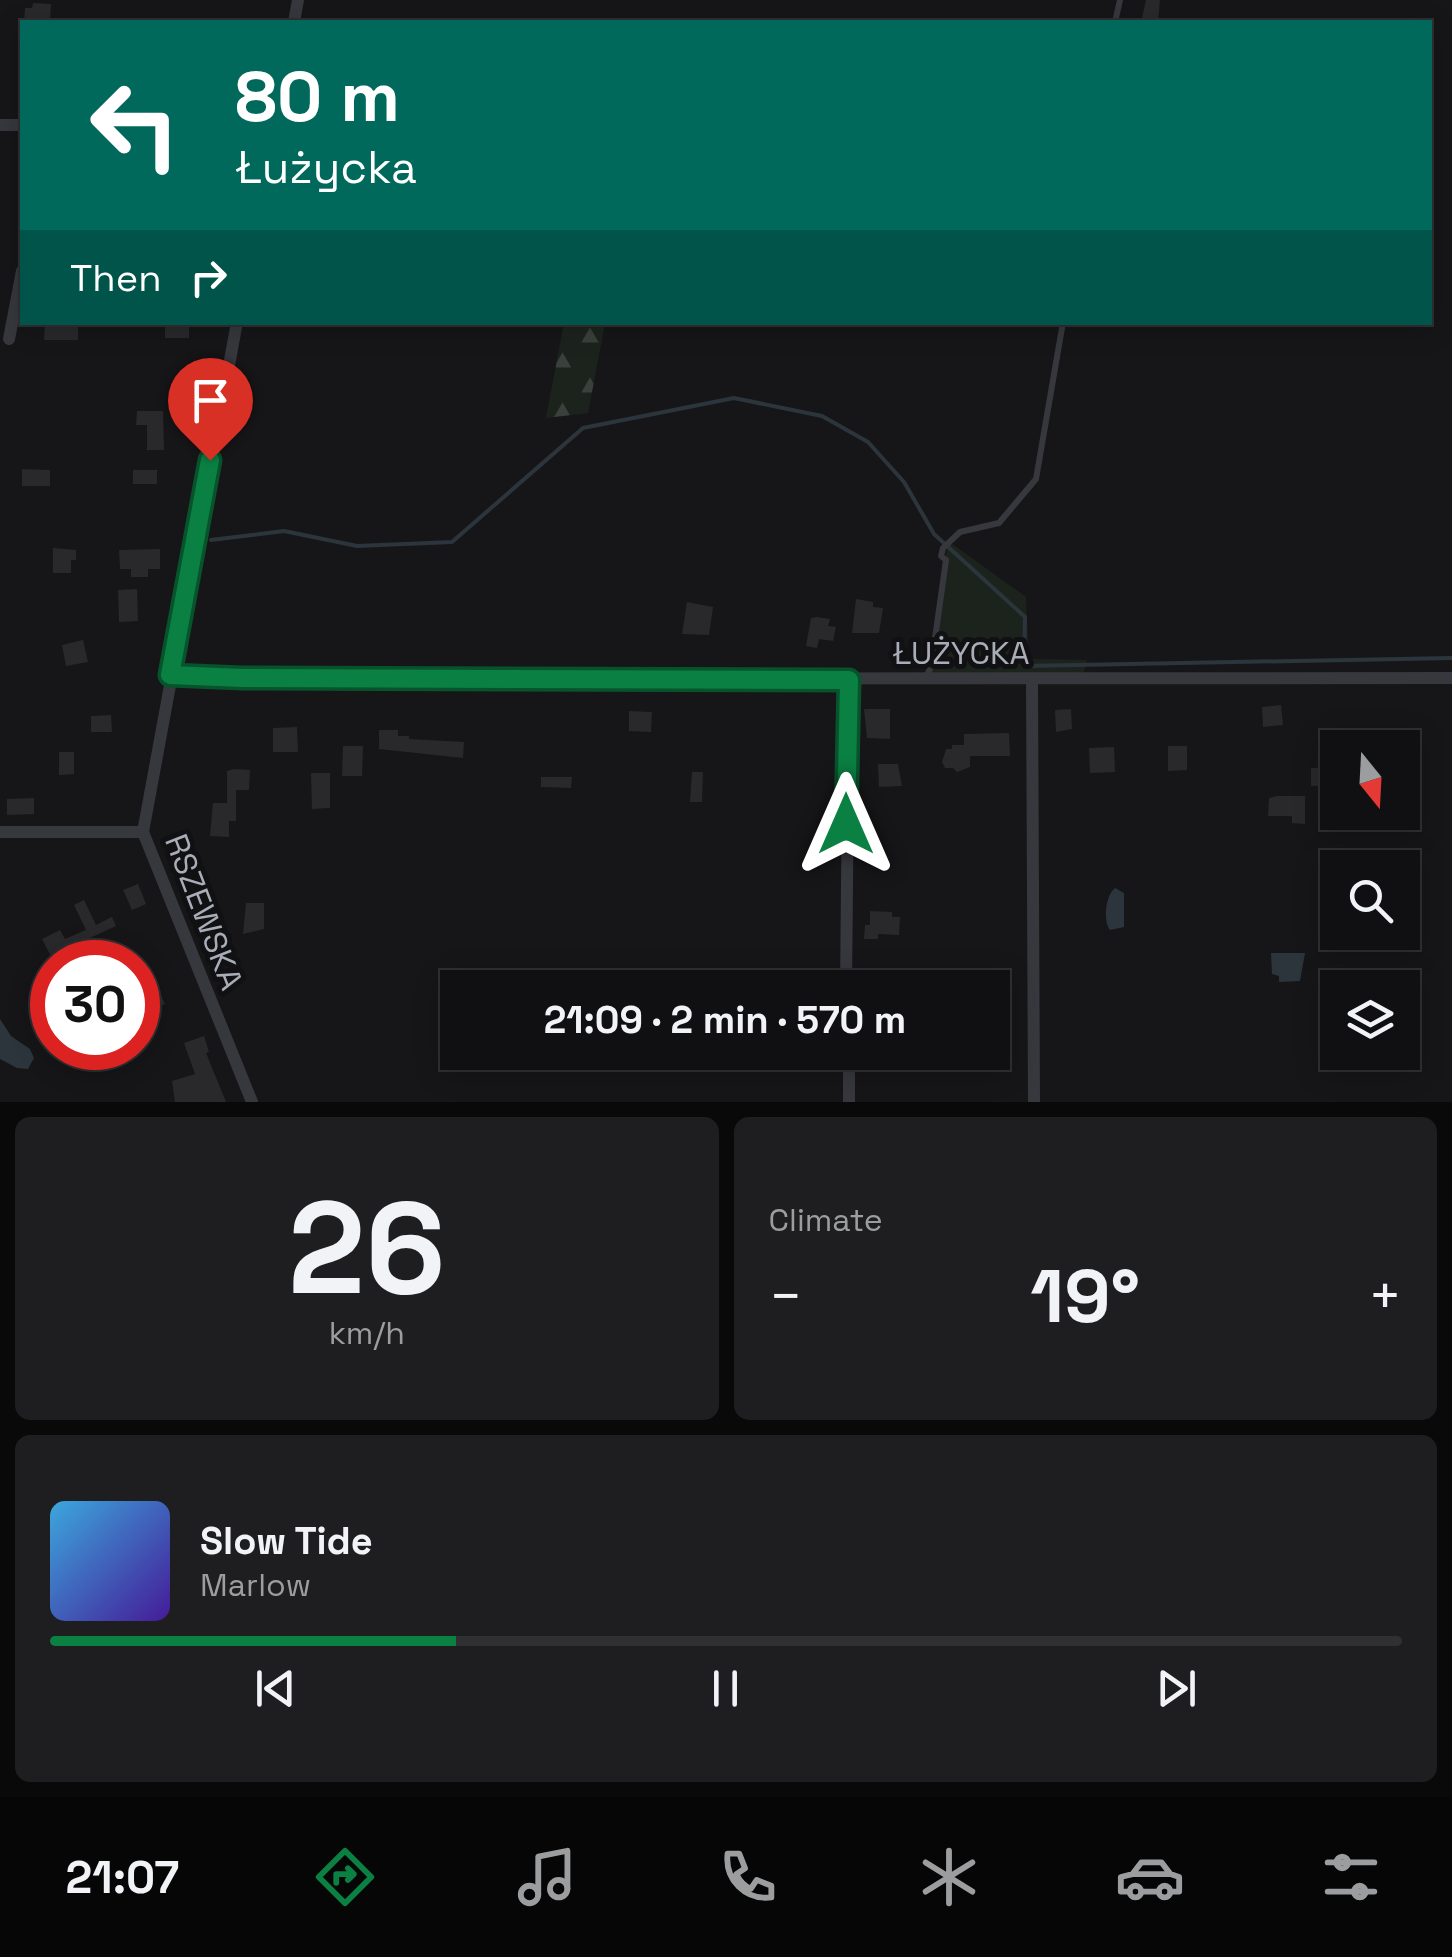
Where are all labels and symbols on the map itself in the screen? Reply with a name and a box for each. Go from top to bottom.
pin [168,358,253,461]
street label: ŁUŻYCKA [892,633,1030,673]
north arrow [1320,730,1420,830]
position arrow [794,772,898,876]
street label: RSZEWSKA [156,829,252,995]
speed limit sign: 30 [30,940,160,1070]

